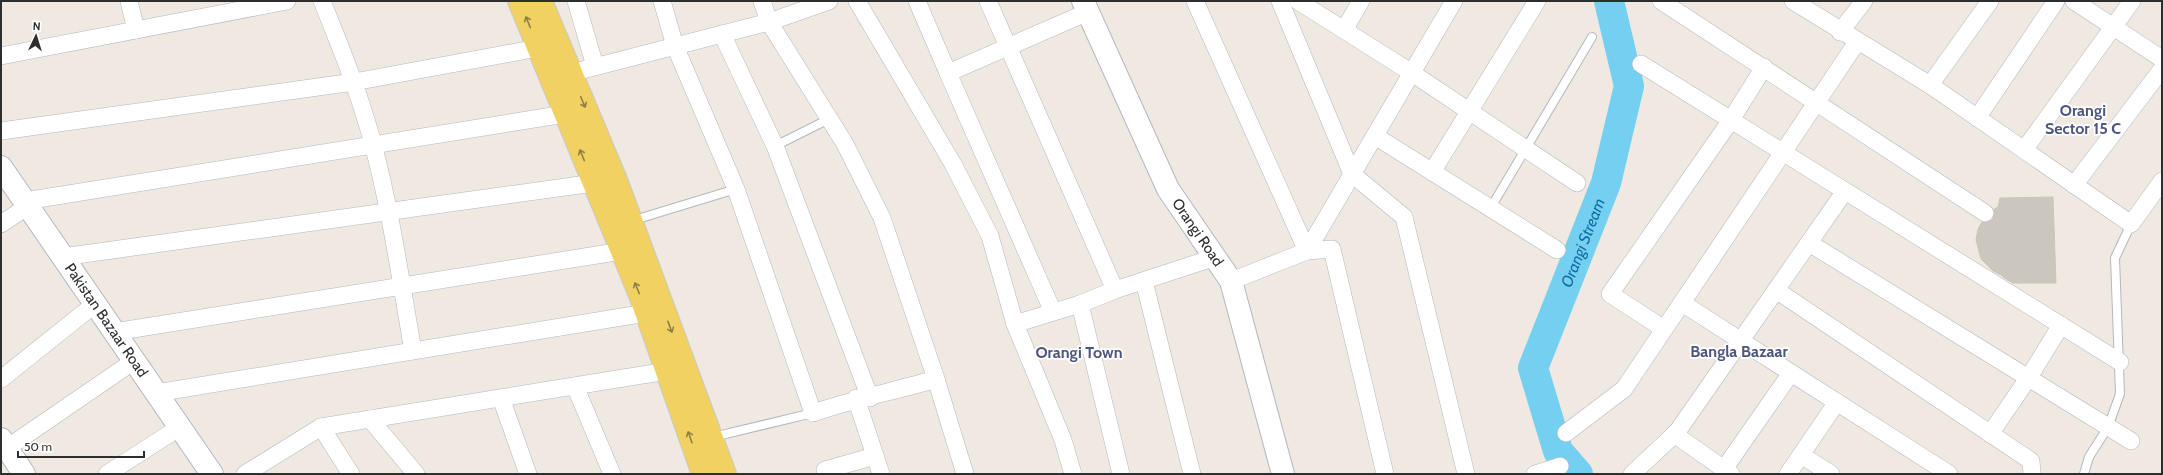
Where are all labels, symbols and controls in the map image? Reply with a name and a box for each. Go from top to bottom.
north arrow [16,16,56,56]
one-way arrow [523,17,531,29]
text: N [32,19,41,33]
one-way arrow [580,95,587,107]
district label: Orangi Sector 15 C [2045,101,2121,138]
one-way arrow [578,150,586,162]
street label: Orangi Road [1168,195,1227,270]
water label: Orangi Stream [1557,195,1609,290]
street label: Pakistan Bazaar Road [61,260,152,381]
one-way arrow [633,283,641,295]
one-way arrow [667,321,675,333]
district label: Bangla Bazaar [1690,342,1788,361]
district label: Orangi Town [1035,343,1123,362]
one-way arrow [686,432,694,444]
scale bar [18,433,144,459]
text: 50 m [24,439,52,454]

